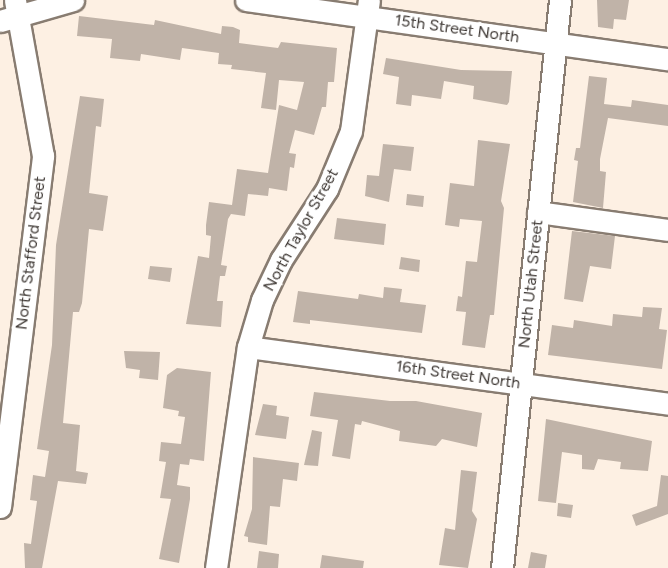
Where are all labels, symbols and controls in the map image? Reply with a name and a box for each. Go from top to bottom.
street label: 15th Street North [394,11,520,47]
street label: North Taylor Street [259,165,343,295]
street label: North Stafford Street [12,175,50,331]
street label: North Utah Street [515,219,547,349]
street label: 16th Street North [395,357,521,393]

